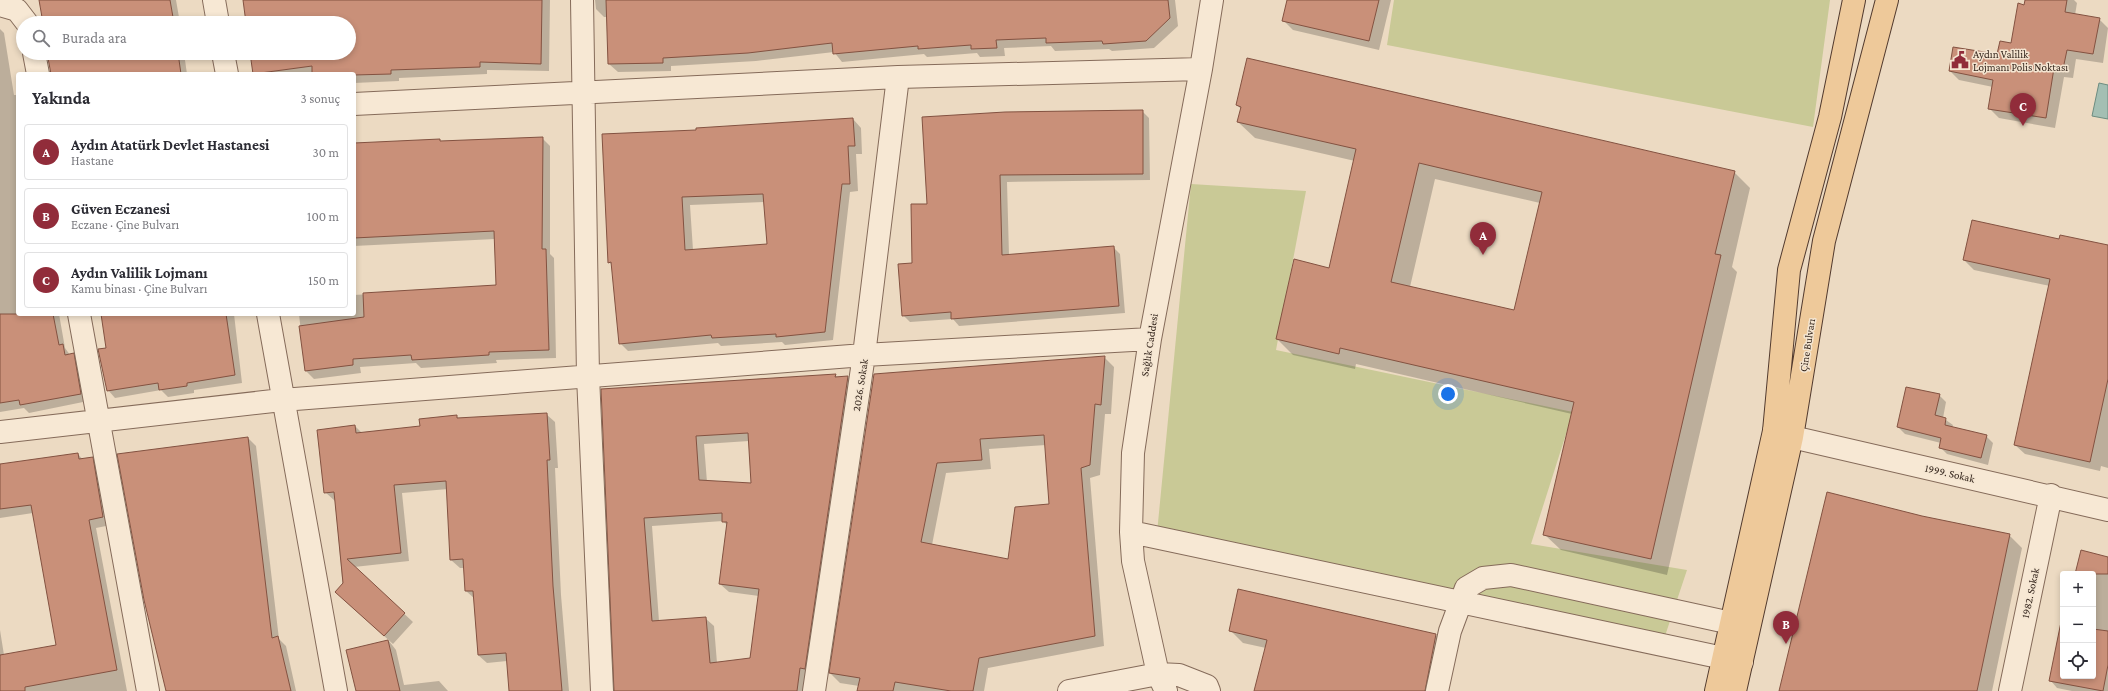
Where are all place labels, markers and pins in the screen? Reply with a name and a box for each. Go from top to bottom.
place label: Aydın Valilik Lojmanı Polis Noktası [1973,48,2068,74]
public building icon: Aydın Valilik Lojmanı Polis Noktası [1950,50,1970,70]
pin: C [2010,93,2036,126]
pin: A [1470,222,1496,255]
pin: B [1773,611,1799,644]

